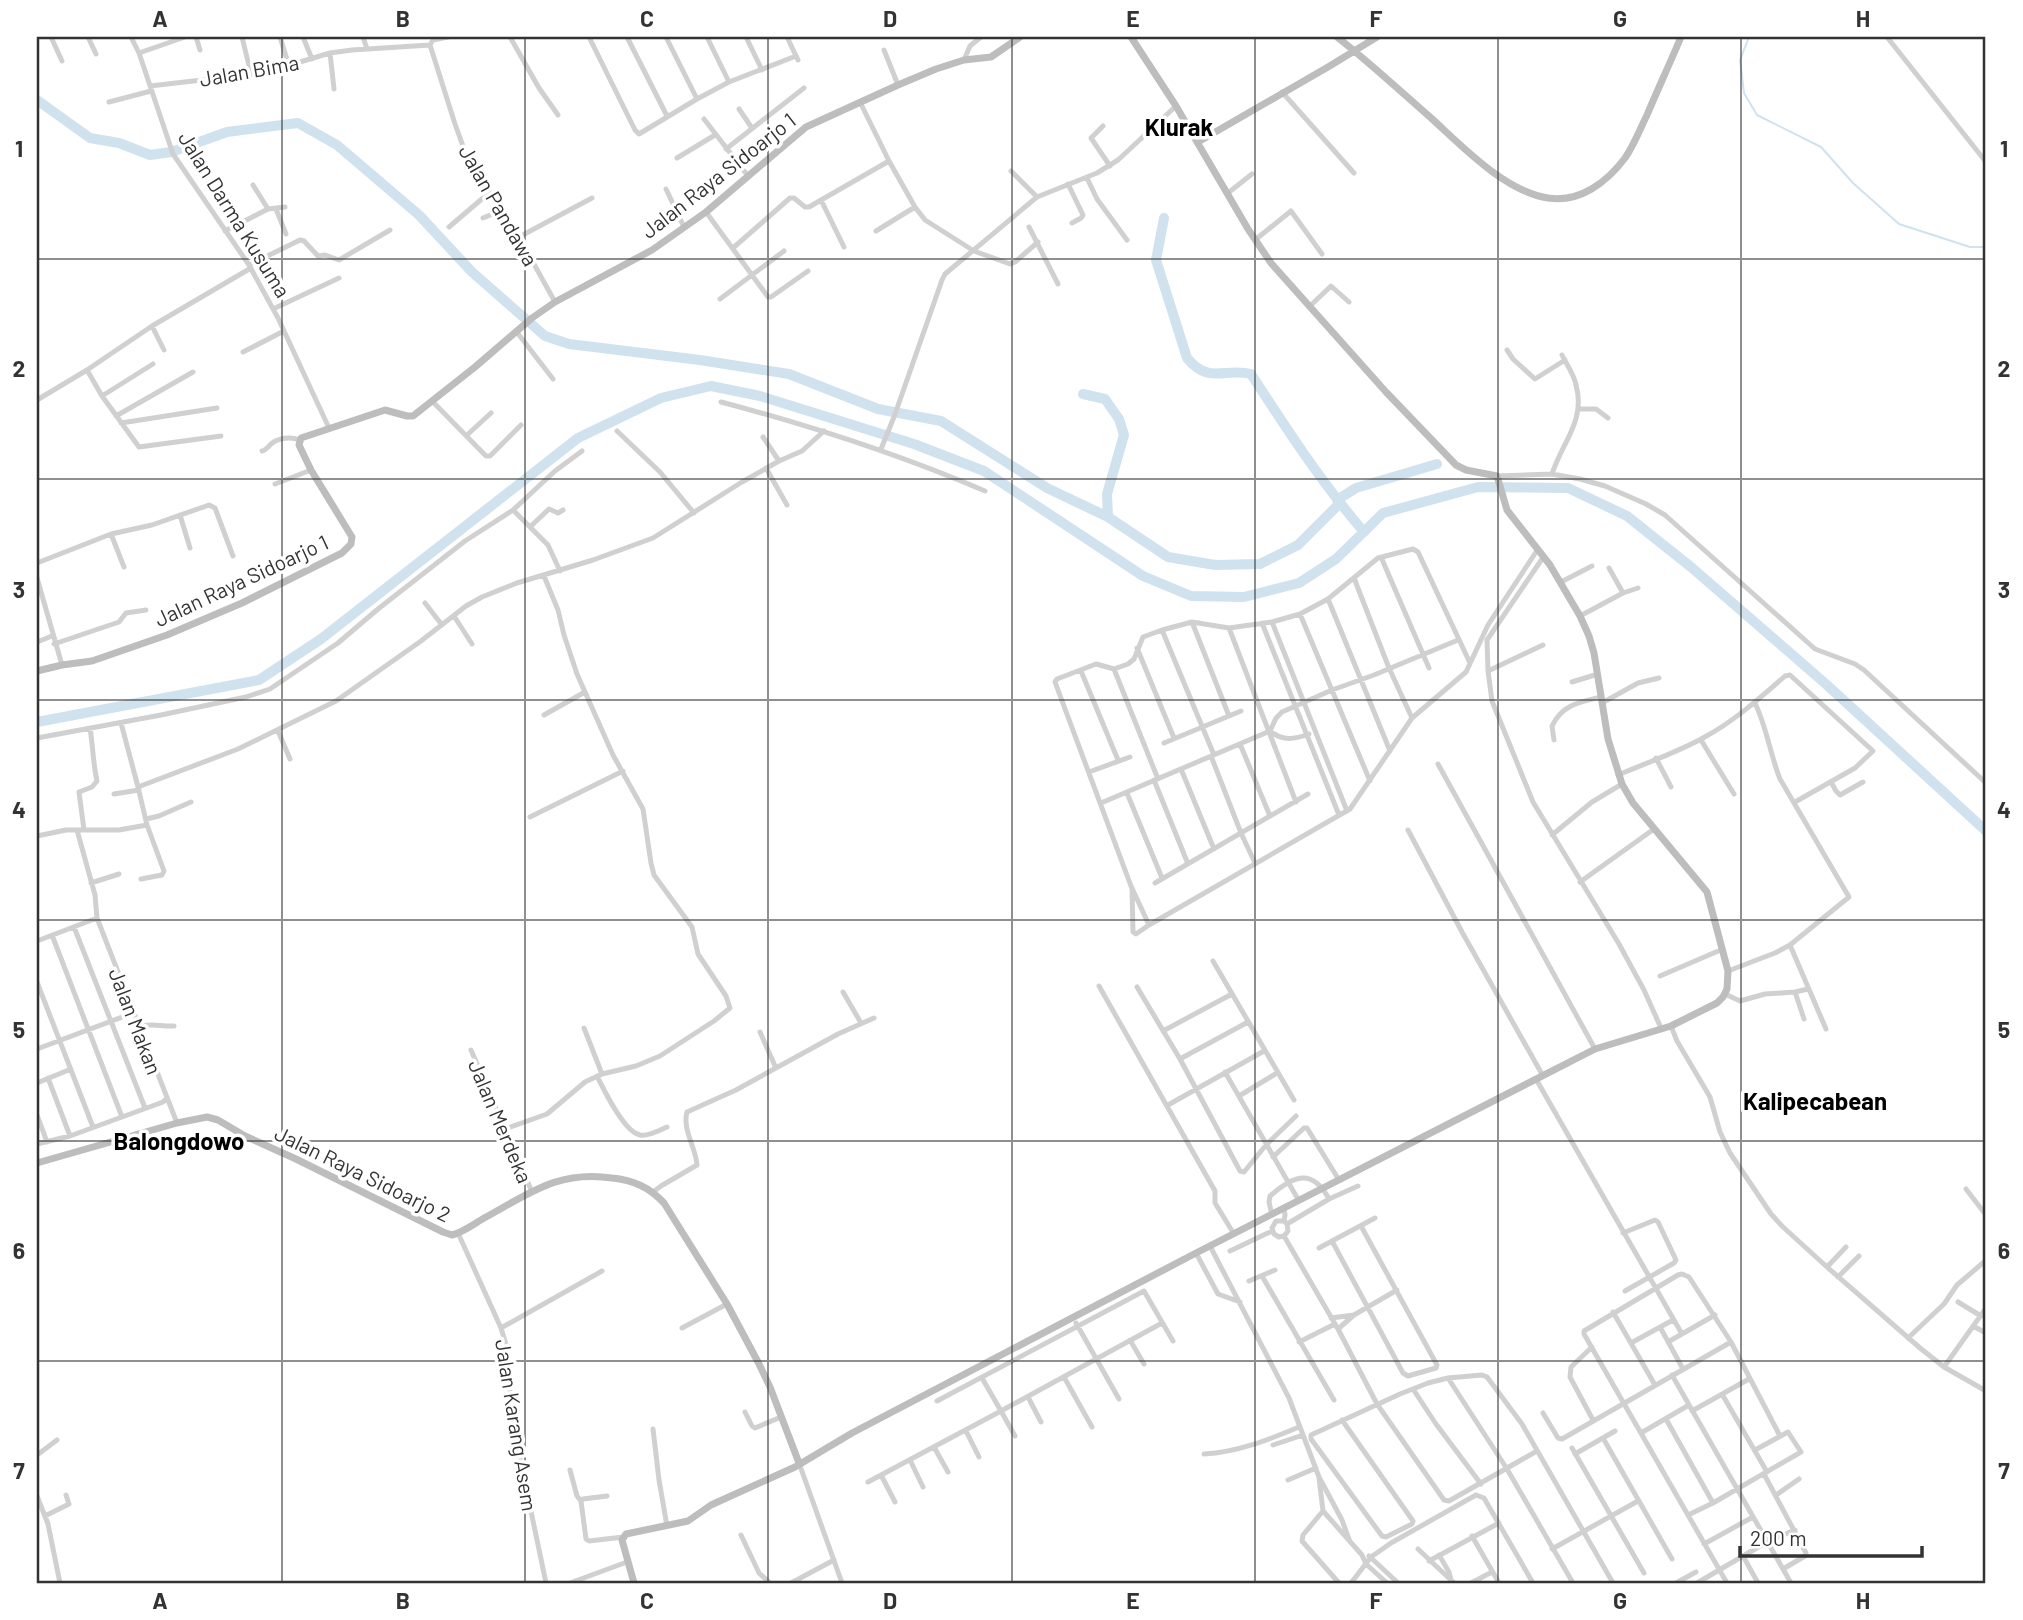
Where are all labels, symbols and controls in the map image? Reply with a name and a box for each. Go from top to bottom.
text: A [152,4,168,32]
text: B [396,4,410,32]
text: C [640,4,654,32]
text: D [883,4,897,32]
text: E [1126,4,1140,32]
text: F [1370,4,1383,32]
text: G [1613,4,1627,32]
text: H [1856,4,1870,32]
street label: Jalan Bima [197,49,301,91]
street label: Jalan Raya Sidoarjo 1 [636,107,800,243]
district label: Klurak [1145,112,1213,141]
street label: Jalan Darma Kusuma [174,126,296,302]
text: 1 [15,134,23,162]
text: 1 [2000,134,2008,162]
street label: Jalan Pandawa [454,140,544,270]
text: 2 [13,354,25,382]
text: 2 [1998,354,2010,382]
street label: Jalan Raya Sidoarjo 1 [150,529,332,631]
text: 3 [13,575,25,603]
text: 3 [1998,575,2010,603]
text: 4 [12,795,26,823]
text: 4 [1997,795,2011,823]
street label: Jalan Makan [104,964,168,1078]
text: 5 [13,1015,25,1043]
text: 5 [1998,1015,2010,1043]
street label: Jalan Merdeka [464,1056,538,1186]
district label: Kalipecabean [1743,1086,1887,1115]
street label: Jalan Raya Sidoarjo 2 [271,1120,455,1226]
district label: Balongdowo [114,1126,244,1155]
text: 6 [13,1236,25,1264]
text: 6 [1998,1236,2010,1264]
street label: Jalan Karang Asem [491,1337,543,1513]
text: 7 [13,1456,25,1484]
text: 7 [1998,1456,2010,1484]
scale bar [1740,1515,1922,1559]
text: 200 m [1750,1525,1807,1550]
text: A [152,1586,168,1614]
text: B [396,1586,410,1614]
text: C [640,1586,654,1614]
text: D [883,1586,897,1614]
text: E [1126,1586,1140,1614]
text: F [1370,1586,1383,1614]
text: G [1613,1586,1627,1614]
text: H [1856,1586,1870,1614]

